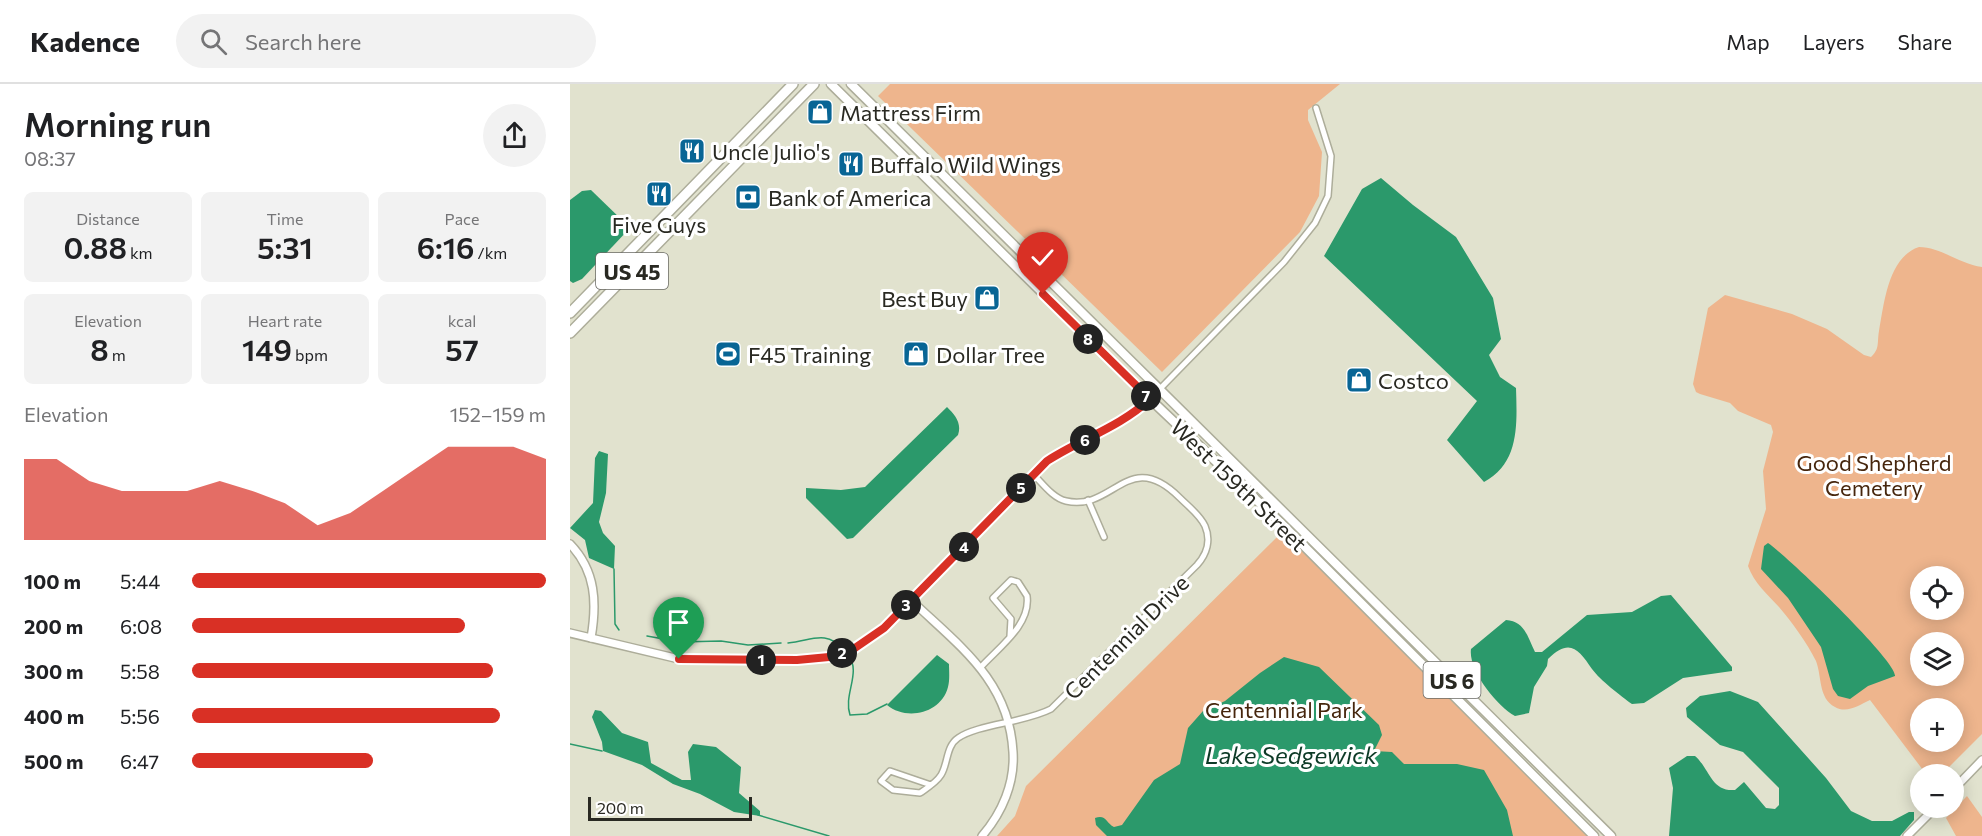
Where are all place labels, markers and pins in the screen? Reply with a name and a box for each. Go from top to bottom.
shop icon: Mattress Firm [805,97,835,127]
place label: Mattress Firm [840,99,981,126]
restaurant icon: Uncle Julio's [677,136,707,166]
place label: Uncle Julio's [712,138,831,165]
restaurant icon: Buffalo Wild Wings [836,149,866,179]
place label: Buffalo Wild Wings [870,151,1061,178]
restaurant icon: Five Guys [644,179,674,209]
bank icon: Bank of America [733,182,763,212]
place label: Bank of America [768,184,931,211]
place label: Five Guys [612,211,706,238]
pin [1017,232,1068,294]
shop icon: Best Buy [972,283,1002,313]
place label: Best Buy [881,285,968,312]
pin: 8 [1073,324,1103,354]
sports icon: F45 Training [713,339,743,369]
shop icon: Dollar Tree [901,339,931,369]
place label: F45 Training [748,341,871,368]
place label: Dollar Tree [936,341,1045,368]
shop icon: Costco [1344,365,1374,395]
place label: Costco [1378,367,1449,394]
pin: 7 [1131,381,1161,411]
pin: 6 [1070,425,1100,455]
pin: 5 [1006,473,1036,503]
pin: 4 [949,532,979,562]
pin: 3 [891,590,921,620]
pin [653,597,704,659]
pin: 2 [827,638,857,668]
pin: 1 [746,645,776,675]

